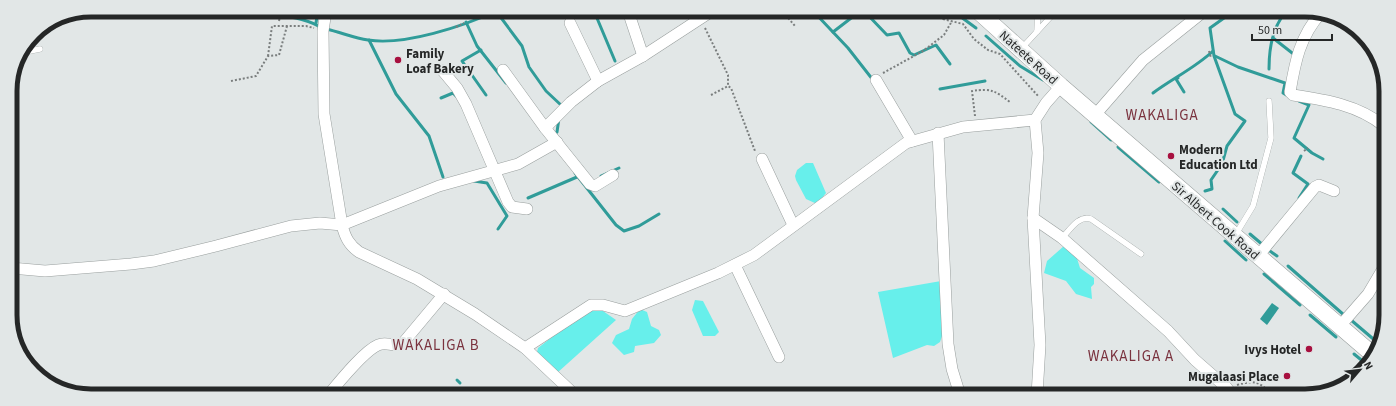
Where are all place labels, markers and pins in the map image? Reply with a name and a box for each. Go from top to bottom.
place label: Family Loaf Bakery [406,45,474,78]
marker: Family Loaf Bakery [393,55,403,65]
place label: Modern Education Ltd [1179,141,1258,174]
marker: Modern Education Ltd [1166,151,1176,161]
place label: Ivys Hotel [1244,341,1301,359]
marker: Ivys Hotel [1304,344,1314,354]
place label: Mugalaasi Place [1188,368,1279,386]
marker: Mugalaasi Place [1282,371,1292,381]

